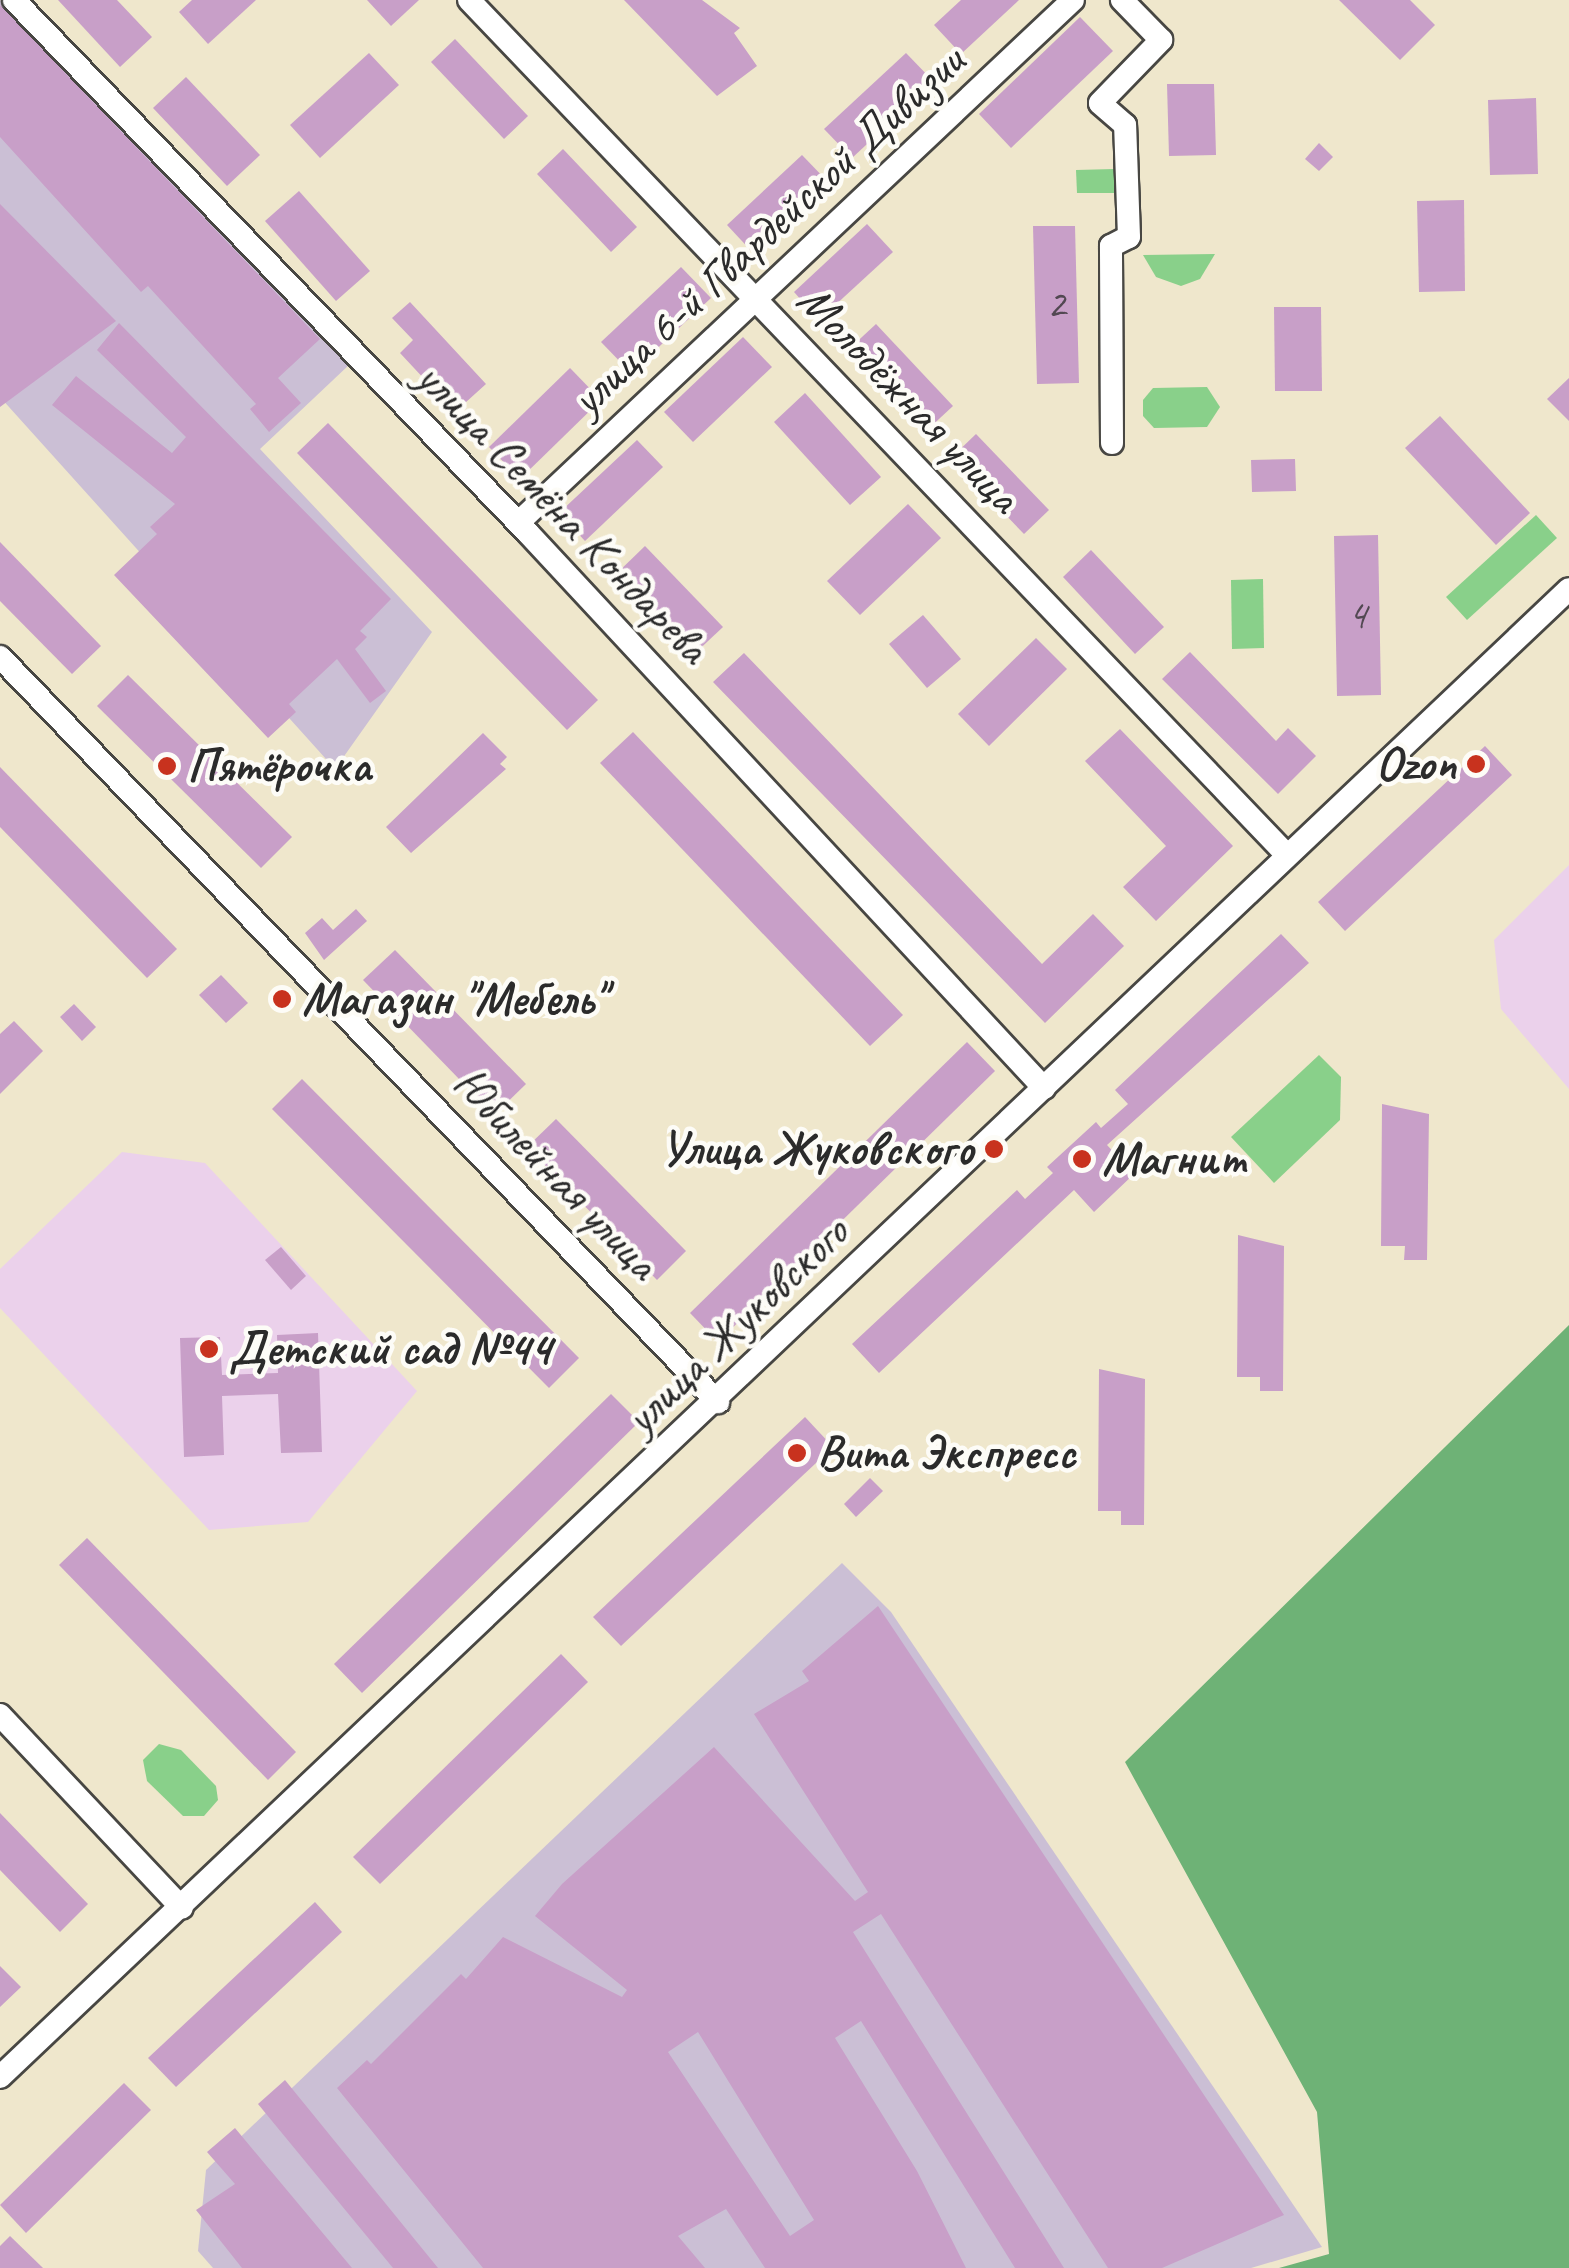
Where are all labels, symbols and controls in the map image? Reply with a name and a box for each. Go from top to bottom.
street label: улица 6-й Гвардейской Дивизии [558,32,976,428]
street label: Молодёжная улица [784,270,1034,526]
house number: 2 [1047,279,1065,329]
street label: улица Семёна Кондарева [404,349,722,675]
house number: 4 [1348,590,1366,640]
place label: Ozon [1376,735,1456,793]
place label: Пятёрочка [187,737,371,795]
marker: Ozon [1465,753,1487,775]
marker: Пятёрочка [156,755,178,777]
place label: Магазин "Мебель" [302,970,605,1028]
marker: Магазин "Мебель" [271,988,293,1010]
street label: Юбилейная улица [439,1053,673,1293]
place label: Улица Жуковского [662,1120,974,1178]
place label: Магнит [1102,1130,1247,1188]
marker: Улица Жуковского [983,1138,1005,1160]
marker: Магнит [1071,1148,1093,1170]
street label: улица Жуковского [611,1203,861,1447]
place label: Детский сад №44 [229,1320,551,1378]
marker: Детский сад №44 [198,1338,220,1360]
place label: Вита Экспресс [817,1424,1072,1482]
marker: Вита Экспресс [786,1442,808,1464]

